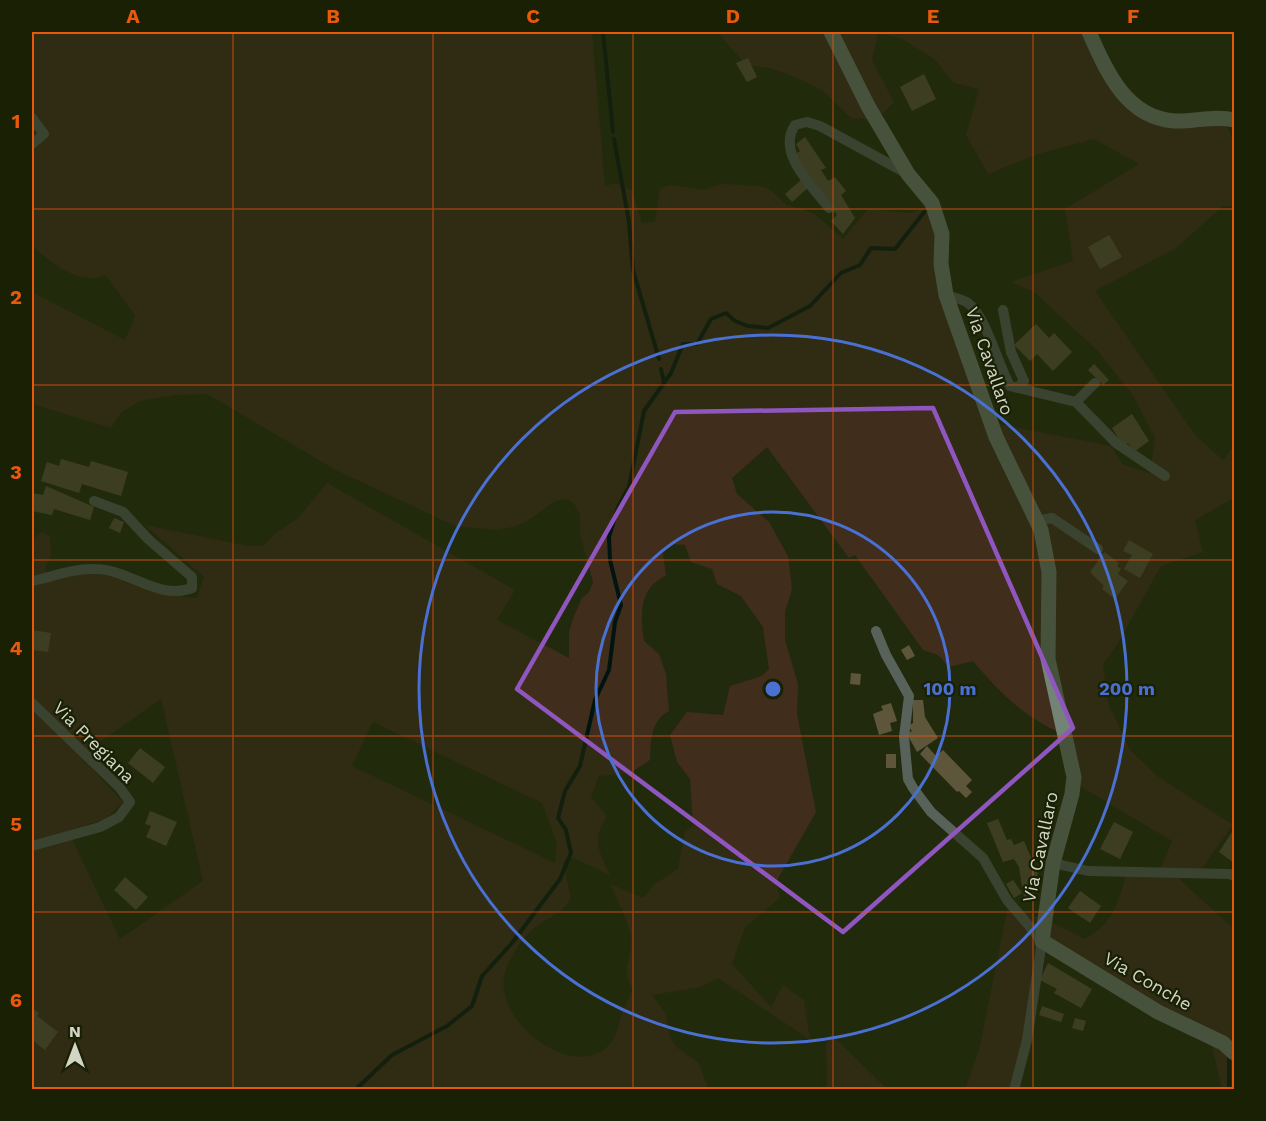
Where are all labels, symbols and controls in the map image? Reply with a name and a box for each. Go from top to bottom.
text: A [126,4,140,28]
text: B [326,4,340,28]
text: C [526,4,540,28]
text: D [726,4,740,28]
text: E [927,4,939,28]
text: F [1127,4,1139,28]
text: 1 [12,109,20,133]
text: 2 [10,285,22,309]
street label: Via Cavallaro [962,304,1018,418]
text: 3 [10,460,22,484]
text: 4 [10,636,23,660]
text: 100 m [923,678,977,699]
text: 200 m [1099,678,1155,699]
centre of rings [763,679,783,699]
street label: Via Pregiana [49,697,139,787]
street label: Via Cavallaro [1018,790,1062,904]
text: 5 [10,812,22,836]
street label: Via Conche [1100,947,1196,1015]
text: 6 [10,988,22,1012]
north arrow [45,1016,105,1076]
text: N [69,1022,81,1041]

